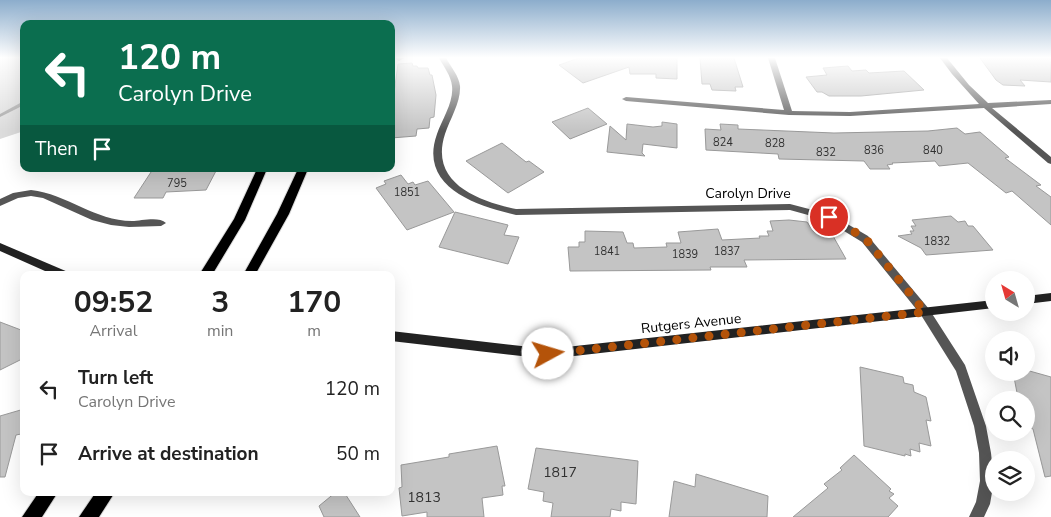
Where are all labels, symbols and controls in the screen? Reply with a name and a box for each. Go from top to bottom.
text: 120 m [118,34,221,81]
icon: left [35,40,100,105]
text: Carolyn Drive [118,79,252,109]
icon: arrive [88,135,116,163]
house number: 824 [713,135,733,150]
text: Then [35,136,78,162]
house number: 828 [765,136,785,151]
house number: 836 [864,143,884,158]
house number: 840 [923,143,943,158]
house number: 832 [816,145,836,160]
house number: 795 [167,176,187,191]
street label: Carolyn Drive [705,184,791,203]
house number: 1851 [394,185,420,200]
pin [808,196,850,238]
icon: arrive [815,203,843,231]
house number: 1832 [924,234,950,249]
house number: 1841 [594,244,620,259]
house number: 1837 [714,244,740,259]
house number: 1839 [672,247,698,262]
north arrow [985,271,1035,321]
map controls [985,271,1035,501]
text: 09:52 [74,282,153,323]
text: 3 [211,282,229,323]
text: 170 [287,282,341,323]
street label: Rutgers Avenue [640,309,742,338]
text: Arrival [89,320,138,342]
text: min [207,320,233,342]
text: m [307,320,321,342]
position arrow [521,327,573,379]
button: sound [985,331,1035,381]
text: Turn left [78,365,153,391]
icon: left [35,375,63,403]
text: 120 m [325,376,380,402]
text: Carolyn Drive [78,391,175,413]
button: search [985,391,1035,441]
icon: arrive [35,440,63,468]
text: Arrive at destination [78,441,259,467]
text: 50 m [336,441,380,467]
button: layers [985,451,1035,501]
house number: 1817 [543,463,577,482]
house number: 1813 [407,488,441,507]

